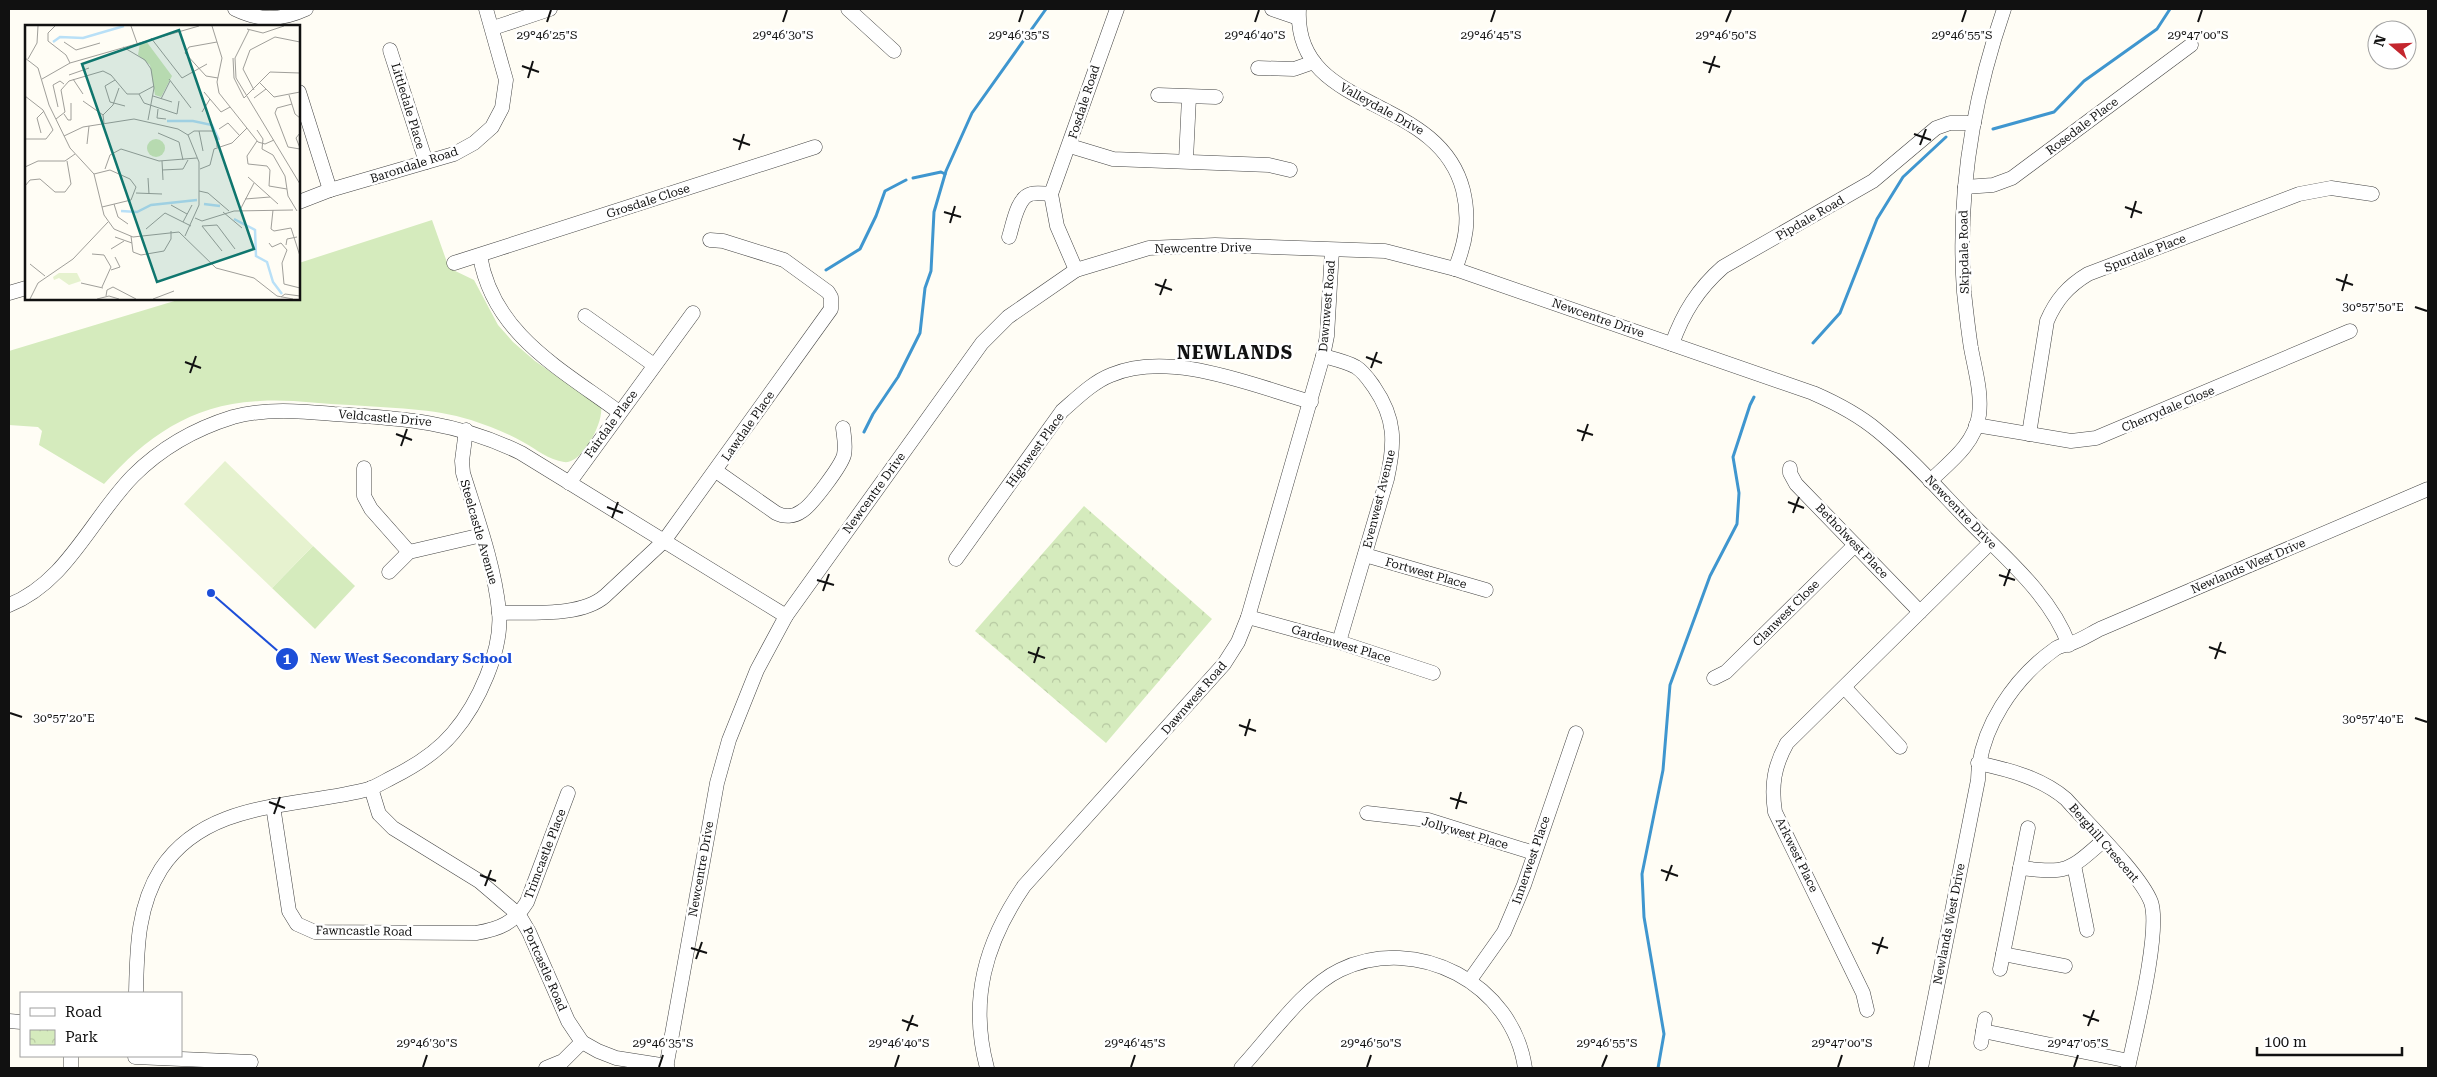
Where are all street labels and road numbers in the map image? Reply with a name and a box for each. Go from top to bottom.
street label: Littledale Place [388,61,428,151]
street label: Fosdale Road [1065,63,1103,141]
street label: Valleydale Drive [1338,80,1427,138]
street label: Rosedale Place [2043,94,2121,158]
street label: Barondale Road [368,144,460,186]
street label: Grosdale Close [605,181,692,221]
street label: Pipdale Road [1773,193,1847,243]
street label: Skipdale Road [1956,210,1972,294]
street label: Spurdale Place [2102,231,2188,275]
street label: Newcentre Drive [1154,240,1252,256]
street label: Dawnwest Road [1316,259,1338,352]
street label: Newcentre Drive [1550,296,1646,341]
street label: Cherrydale Close [2120,383,2217,435]
street label: Fairdale Place [582,387,641,461]
street label: Lawdale Place [719,388,777,464]
street label: Veldcastle Drive [338,407,433,429]
street label: Highwest Place [1003,410,1067,490]
street label: Evenwest Avenue [1360,448,1398,550]
street label: Newcentre Drive [840,449,908,536]
street label: Newcentre Drive [1922,472,2000,552]
street label: Steelcastle Avenue [457,478,501,586]
street label: Betholwest Place [1813,501,1892,582]
street label: Newlands West Drive [2189,535,2308,596]
street label: Fortwest Place [1384,555,1469,591]
street label: Clanwest Close [1750,577,1822,649]
street label: Gardenwest Place [1290,622,1393,666]
street label: Dawnwest Road [1159,658,1230,737]
street label: Berghill Crescent [2066,801,2142,886]
street label: Trimcastle Place [521,807,569,901]
street label: Jollywest Place [1420,814,1510,852]
street label: Innerwest Place [1509,814,1553,906]
street label: Arkwest Place [1773,815,1821,895]
street label: Newcentre Drive [686,820,716,918]
street label: Newlands West Drive [1930,862,1968,986]
street label: Fawncastle Road [316,923,413,939]
street label: Portcastle Road [520,925,570,1013]

